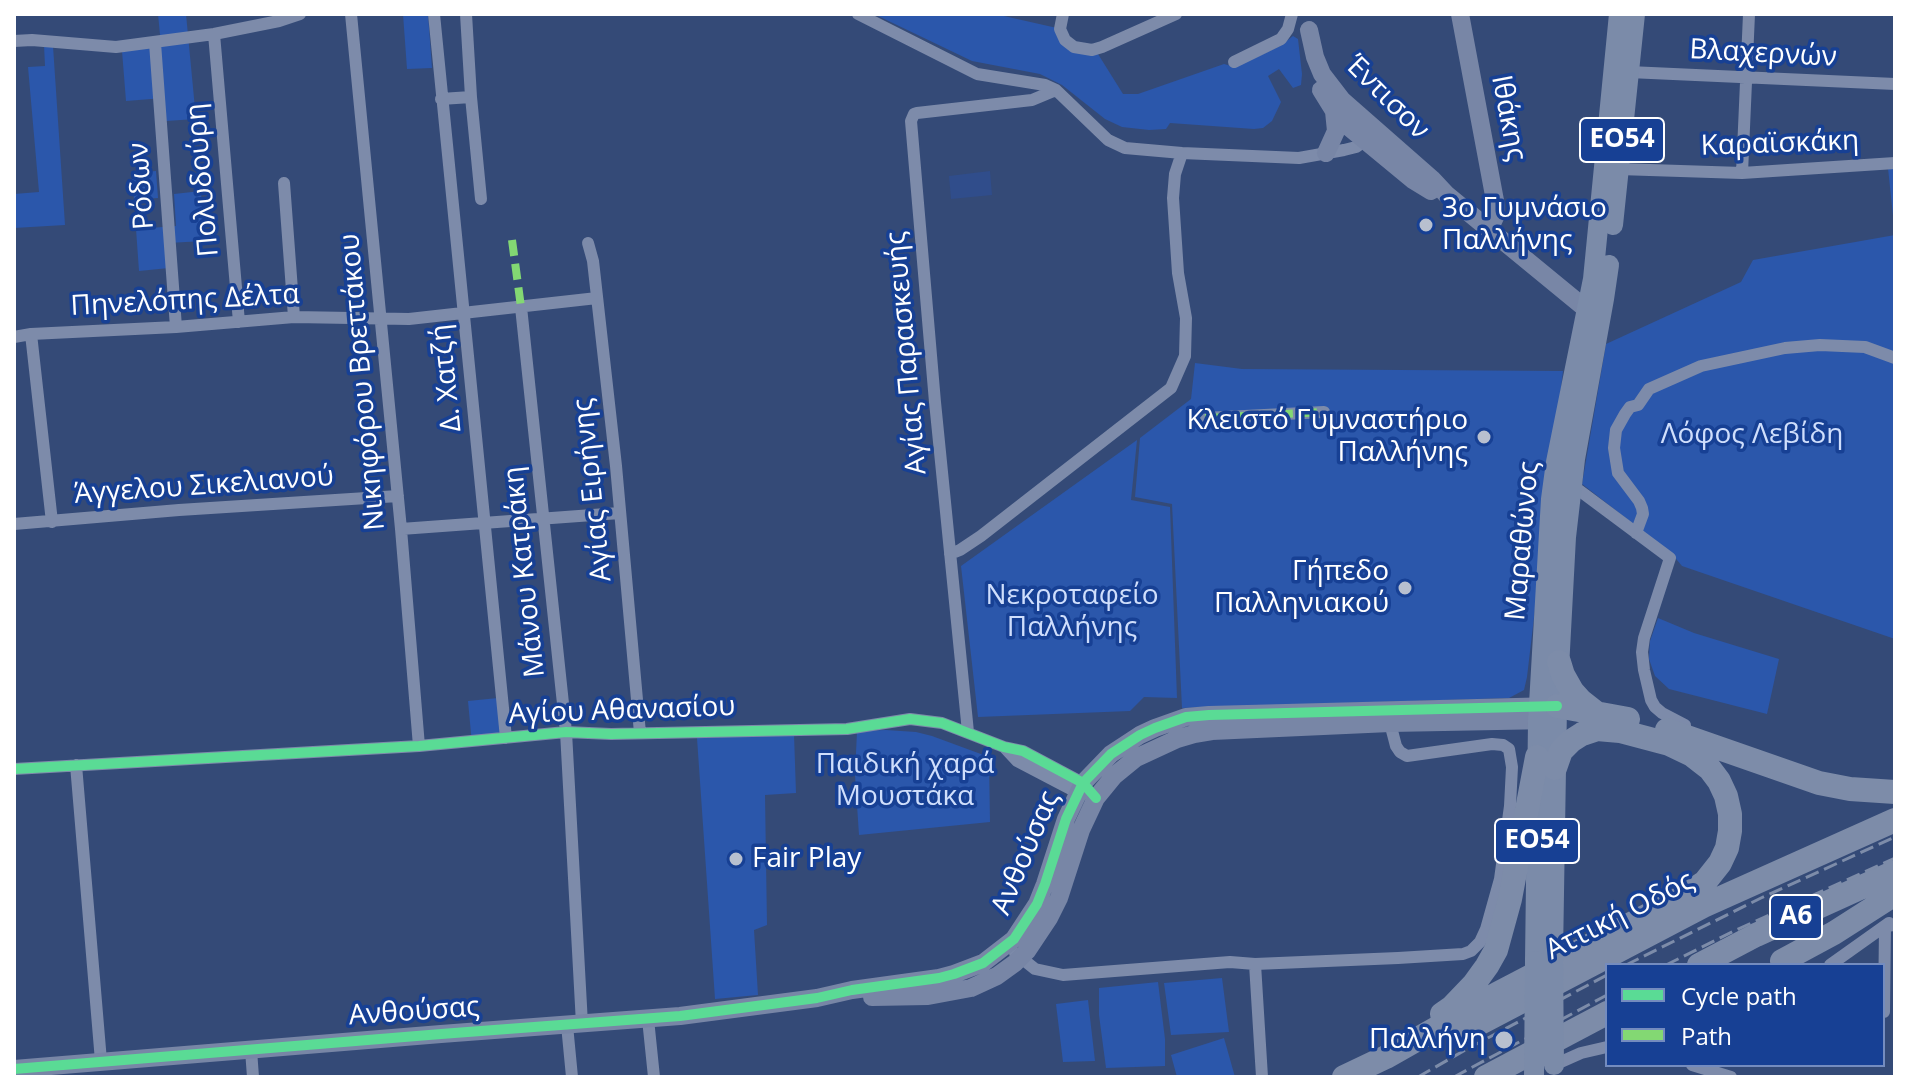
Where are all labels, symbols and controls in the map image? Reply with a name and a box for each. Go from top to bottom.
street label: Βλαχερνών [1688,33,1838,75]
street label: Έντισον [1338,49,1436,147]
street label: Ιθάκης [1483,72,1533,164]
street label: Πολυδούρη [180,102,226,258]
road number: ΕΟ54 [1580,118,1664,162]
street label: Καραϊσκάκη [1700,124,1860,164]
street label: Ρόδων [122,141,162,231]
place label: 3ο Γυμνάσιο Παλλήνης [1442,192,1607,258]
marker: 3ο Γυμνάσιο Παλλήνης [1417,216,1435,234]
street label: Αγίας Παρασκευής [880,230,934,476]
street label: Νικηφόρου Βρεττάκου [333,232,393,532]
street label: Πηνελόπης Δέλτα [70,278,300,324]
street label: Δ. Χατζή [425,323,469,433]
street label: Αγίας Ειρήνης [567,397,619,583]
place label: Κλειστό Γυμναστήριο Παλλήνης [1187,404,1468,470]
park label: Λόφος Λεβίδη [1661,418,1843,452]
marker: Κλειστό Γυμναστήριο Παλλήνης [1475,428,1493,446]
street label: Άγγελου Σικελιανού [73,460,335,512]
street label: Μαραθώνος [1499,460,1547,622]
street label: Μάνου Κατράκη [497,465,553,679]
place label: Γήπεδο Παλληνιακού [1214,555,1389,621]
park label: Νεκροταφείο Παλλήνης [986,579,1158,645]
marker: Γήπεδο Παλληνιακού [1396,579,1414,597]
street label: Αγίου Αθανασίου [508,690,736,732]
park label: Παιδική χαρά Μουστάκα [816,748,994,814]
street label: Ανθούσας [985,786,1067,920]
road number: ΕΟ54 [1495,819,1579,863]
place label: Fair Play [752,842,861,876]
marker: Fair Play [727,850,745,868]
street label: Αττική Οδός [1540,864,1700,968]
road number: Α6 [1770,895,1822,939]
legend [1605,963,1885,1067]
text: Cycle path [1681,979,1797,1012]
street label: Ανθούσας [347,991,481,1033]
text: Path [1681,1019,1732,1052]
place label: Παλλήνη [1369,1023,1486,1057]
marker: Παλλήνη [1493,1029,1515,1051]

